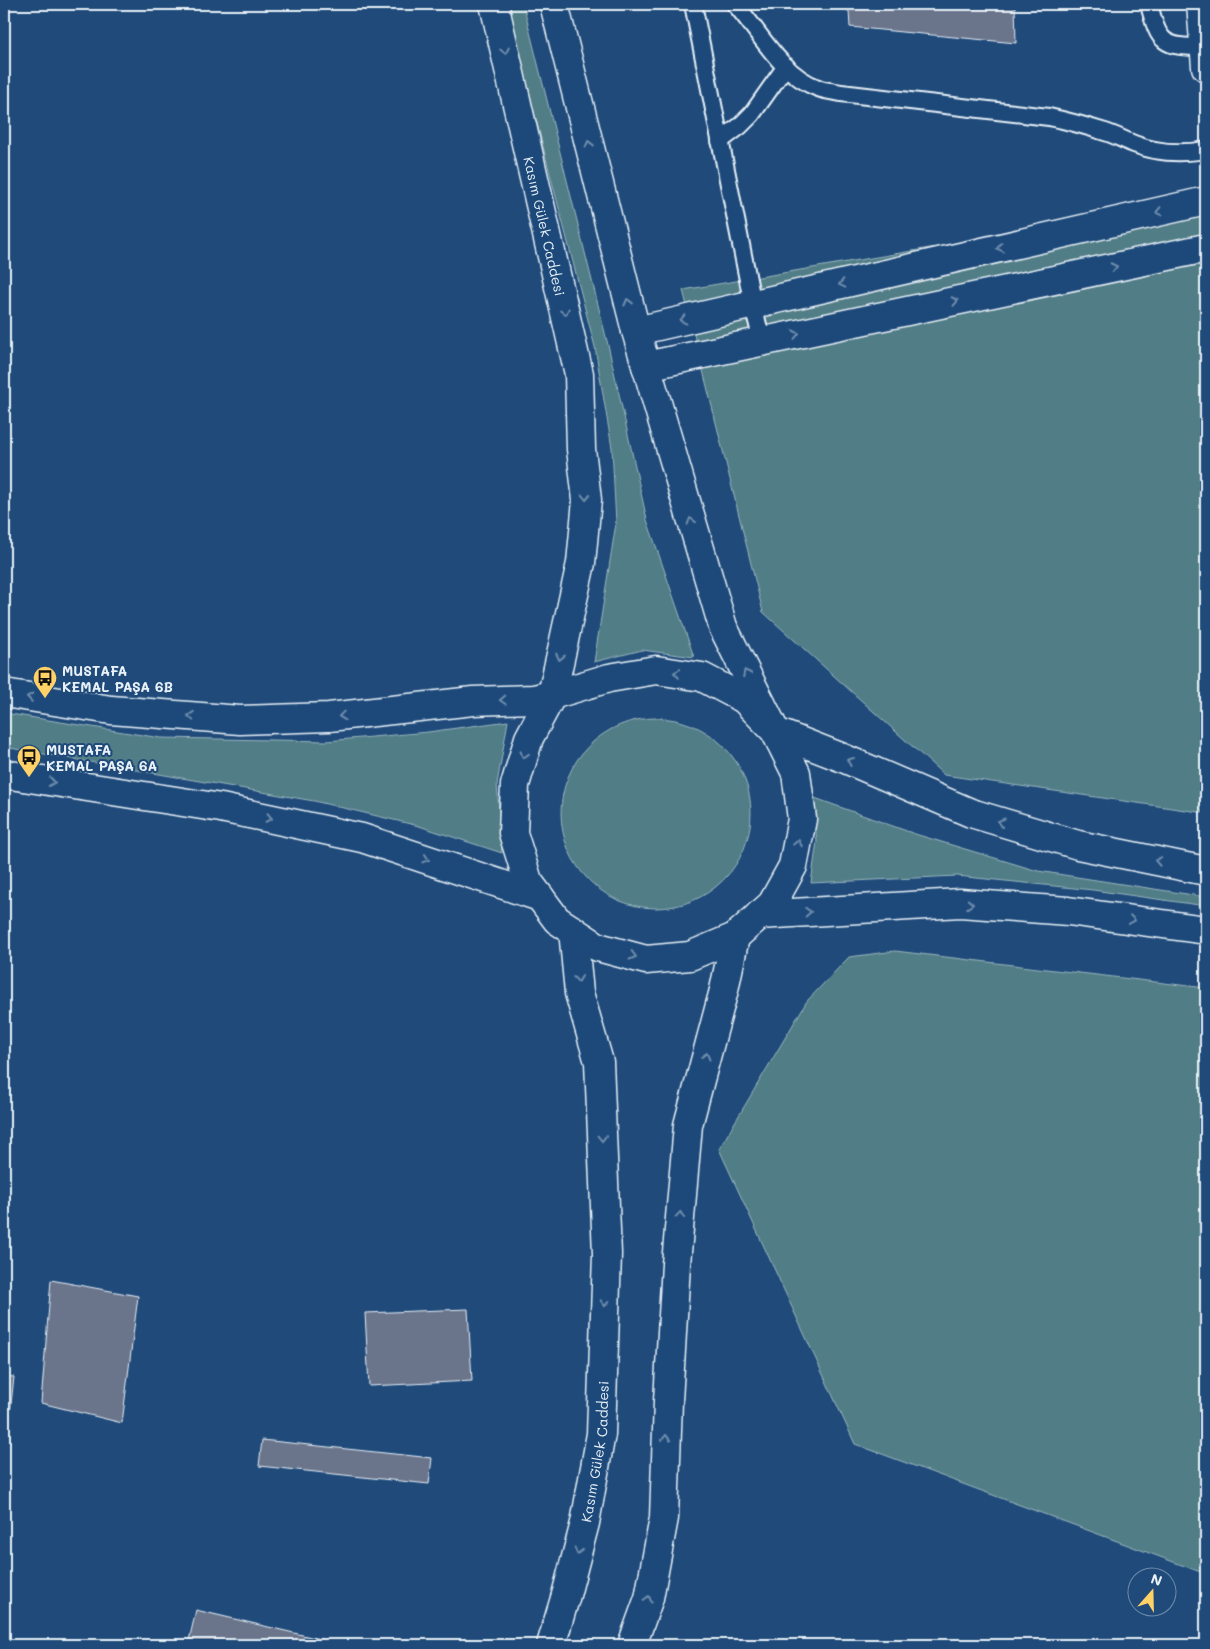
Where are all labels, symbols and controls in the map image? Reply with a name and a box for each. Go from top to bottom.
one-way arrow [499,47,510,56]
one-way arrow [584,139,595,148]
street label: Kasım Gülek Caddesi [520,155,570,298]
one-way arrow [1154,206,1163,217]
one-way arrow [996,242,1005,253]
one-way arrow [1110,262,1119,273]
one-way arrow [837,279,846,289]
one-way arrow [951,296,960,306]
one-way arrow [623,297,634,306]
one-way arrow [559,307,570,316]
one-way arrow [679,315,688,325]
one-way arrow [792,329,801,340]
one-way arrow [580,494,591,502]
one-way arrow [687,517,697,525]
one-way arrow [555,653,566,662]
place label: MUSTAFA KEMAL PAŞA 6B [62,661,173,696]
bus stop icon: MUSTAFA KEMAL PAŞA 6B [32,665,58,699]
one-way arrow [673,669,681,679]
one-way arrow [742,669,752,678]
one-way arrow [26,693,35,703]
one-way arrow [499,695,507,705]
one-way arrow [337,710,345,721]
one-way arrow [187,711,195,722]
place label: MUSTAFA KEMAL PAŞA 6A [46,740,158,775]
bus stop icon: MUSTAFA KEMAL PAŞA 6A [16,744,42,778]
one-way arrow [519,750,529,758]
one-way arrow [846,757,855,768]
one-way arrow [48,776,56,786]
one-way arrow [264,812,273,823]
one-way arrow [997,817,1006,827]
one-way arrow [792,839,802,848]
one-way arrow [421,853,430,863]
one-way arrow [1154,857,1163,867]
one-way arrow [966,898,974,909]
one-way arrow [804,907,812,918]
one-way arrow [1127,914,1136,924]
one-way arrow [628,950,637,961]
one-way arrow [572,975,583,983]
one-way arrow [701,1052,711,1060]
one-way arrow [596,1135,607,1143]
one-way arrow [674,1211,685,1219]
one-way arrow [600,1300,610,1307]
street label: Kasım Gülek Caddesi [576,1381,612,1524]
one-way arrow [661,1434,672,1442]
one-way arrow [573,1546,584,1555]
north arrow [1128,1566,1178,1616]
text: N [1148,1569,1165,1590]
one-way arrow [642,1596,652,1604]

